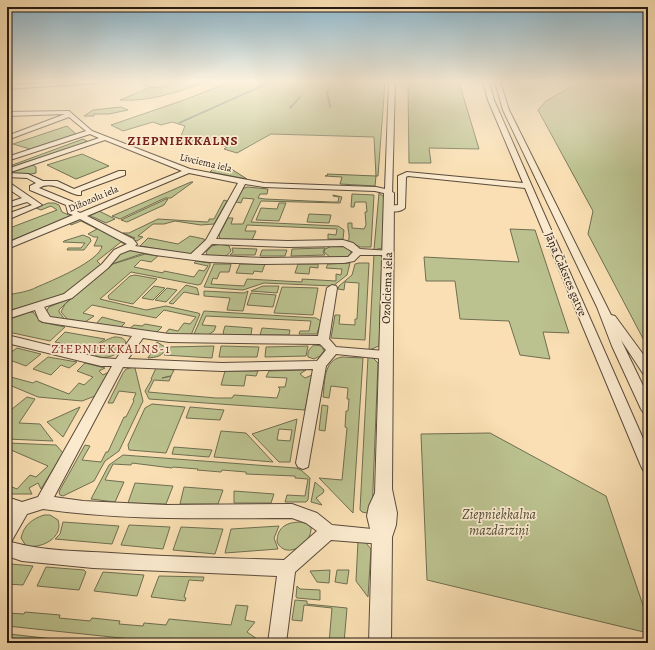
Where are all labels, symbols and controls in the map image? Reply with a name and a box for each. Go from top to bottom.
district label: ZIEPNIEKKALNS [128,132,238,149]
street label: Līvciema iela [179,150,234,175]
street label: Dižozolu iela [66,182,121,215]
street label: Jāņa Čakstes gatve [541,229,591,319]
street label: Ozolciema iela [378,251,396,324]
district label: ZIEPNIEKKALNS-1 [51,340,171,357]
park label: Ziepniekkalna mazdārziņi [462,505,537,540]

